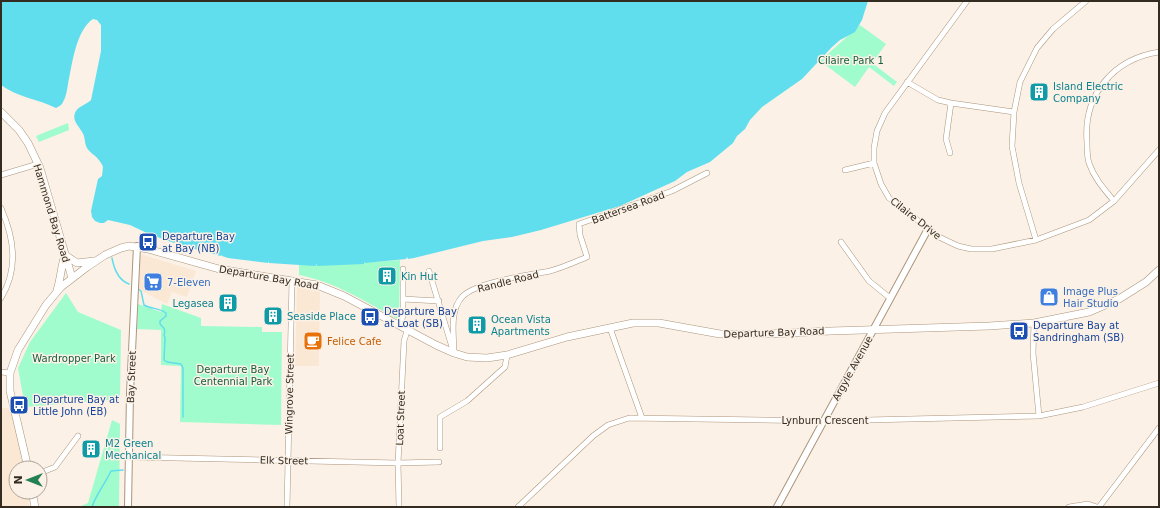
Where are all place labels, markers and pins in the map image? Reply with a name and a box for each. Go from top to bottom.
building icon: Island Electric Company [1028,81,1050,103]
place label: Island Electric Company [1053,81,1123,104]
bus stop icon: Departure Bay at Bay (NB) [137,231,159,253]
place label: Departure Bay at Bay (NB) [162,231,235,254]
building icon: Kin Hut [376,265,398,287]
supermarket icon: 7-Eleven [142,271,164,293]
place label: Kin Hut [401,271,438,282]
place label: 7-Eleven [167,277,211,288]
shop icon: Image Plus Hair Studio [1038,286,1060,308]
place label: Image Plus Hair Studio [1063,286,1119,309]
building icon: Legasea [217,292,239,314]
place label: Legasea [172,298,214,309]
building icon: Seaside Place [262,305,284,327]
bus stop icon: Departure Bay at Loat (SB) [359,306,381,328]
place label: Departure Bay at Loat (SB) [384,306,457,329]
place label: Seaside Place [287,311,356,322]
building icon: Ocean Vista Apartments [466,314,488,336]
place label: Ocean Vista Apartments [491,314,551,337]
bus stop icon: Departure Bay at Sandringham (SB) [1008,320,1030,342]
place label: Departure Bay at Sandringham (SB) [1033,320,1124,343]
cafe icon: Felice Cafe [302,330,324,352]
place label: Felice Cafe [327,336,382,347]
bus stop icon: Departure Bay at Little John (EB) [8,394,30,416]
place label: Departure Bay at Little John (EB) [33,394,119,417]
building icon: M2 Green Mechanical [80,438,102,460]
place label: M2 Green Mechanical [105,438,161,461]

